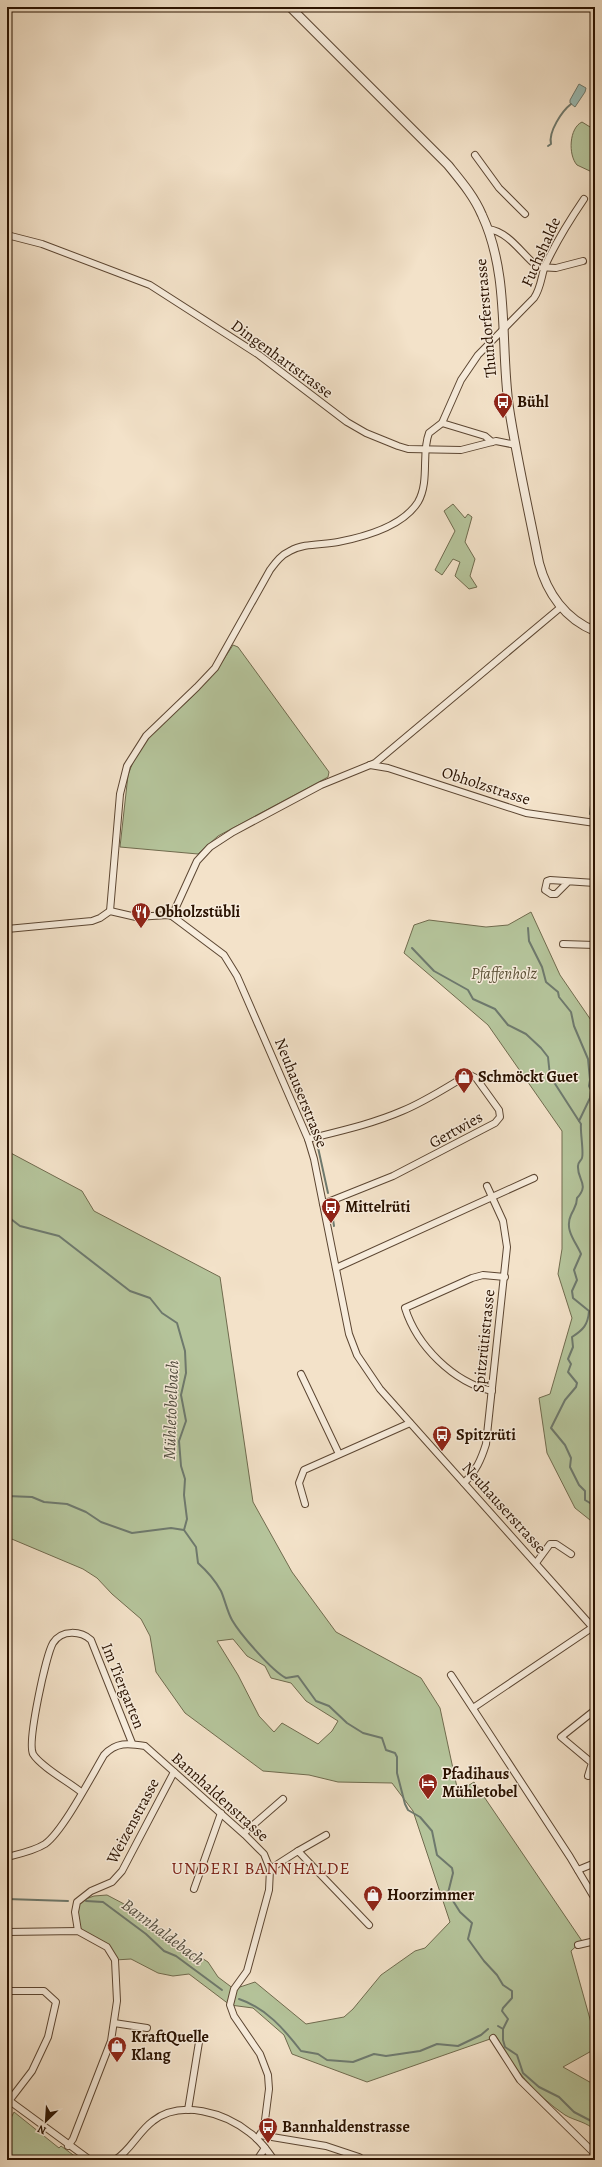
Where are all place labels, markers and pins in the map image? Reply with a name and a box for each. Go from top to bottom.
bus stop icon: Bühl [492,391,514,419]
place label: Bühl [517,391,549,413]
restaurant icon: Obholzstübli [130,901,152,929]
place label: Obholzstübli [155,901,240,923]
shop icon: Schmöckt Guet [453,1066,475,1094]
place label: Schmöckt Guet [478,1066,579,1088]
bus stop icon: Mittelrüti [320,1196,342,1224]
place label: Mittelrüti [345,1196,411,1218]
bus stop icon: Spitzrüti [431,1424,453,1452]
place label: Spitzrüti [456,1424,516,1446]
place label: Pfadihaus Mühletobel [442,1763,518,1803]
hotel icon: Pfadihaus Mühletobel [417,1772,439,1800]
shop icon: Hoorzimmer [362,1884,384,1912]
place label: Hoorzimmer [387,1884,475,1906]
place label: KraftQuelle Klang [131,2026,209,2066]
shop icon: KraftQuelle Klang [106,2035,128,2063]
bus stop icon: Bannhaldenstrasse [257,2116,279,2144]
place label: Bannhaldenstrasse [282,2116,410,2138]

